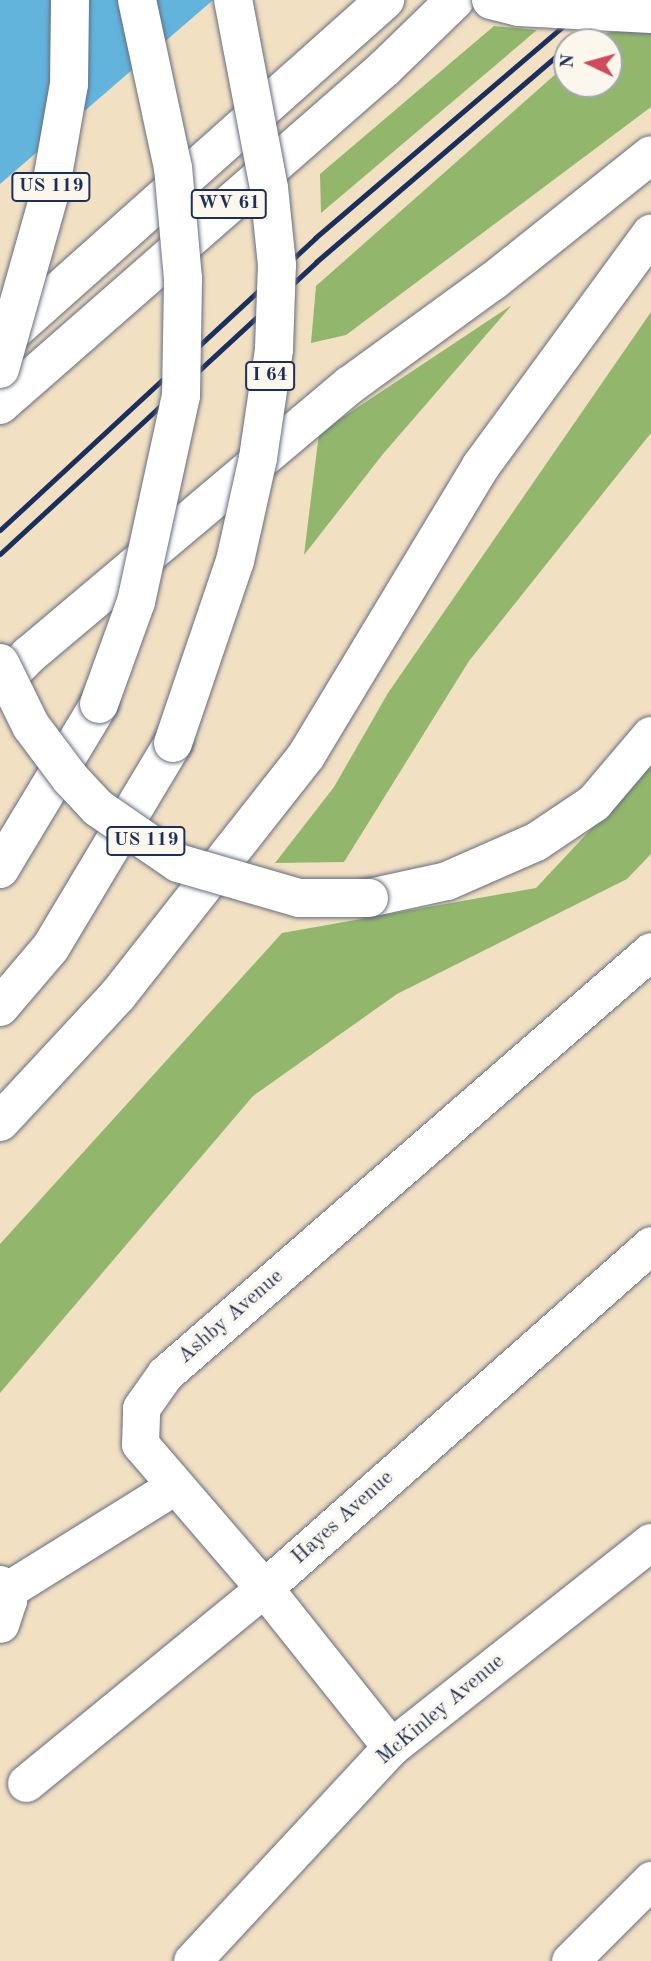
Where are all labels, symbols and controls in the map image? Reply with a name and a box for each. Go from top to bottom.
north arrow [553,28,623,98]
text: N [558,53,579,69]
road number: US 119 [11,172,91,202]
road number: WV 61 [190,188,268,220]
road number: I 64 [244,360,296,392]
road number: US 119 [106,826,186,856]
street label: Ashby Avenue [173,1265,289,1369]
street label: Hayes Avenue [287,1466,399,1570]
street label: McKinley Avenue [372,1649,510,1771]

